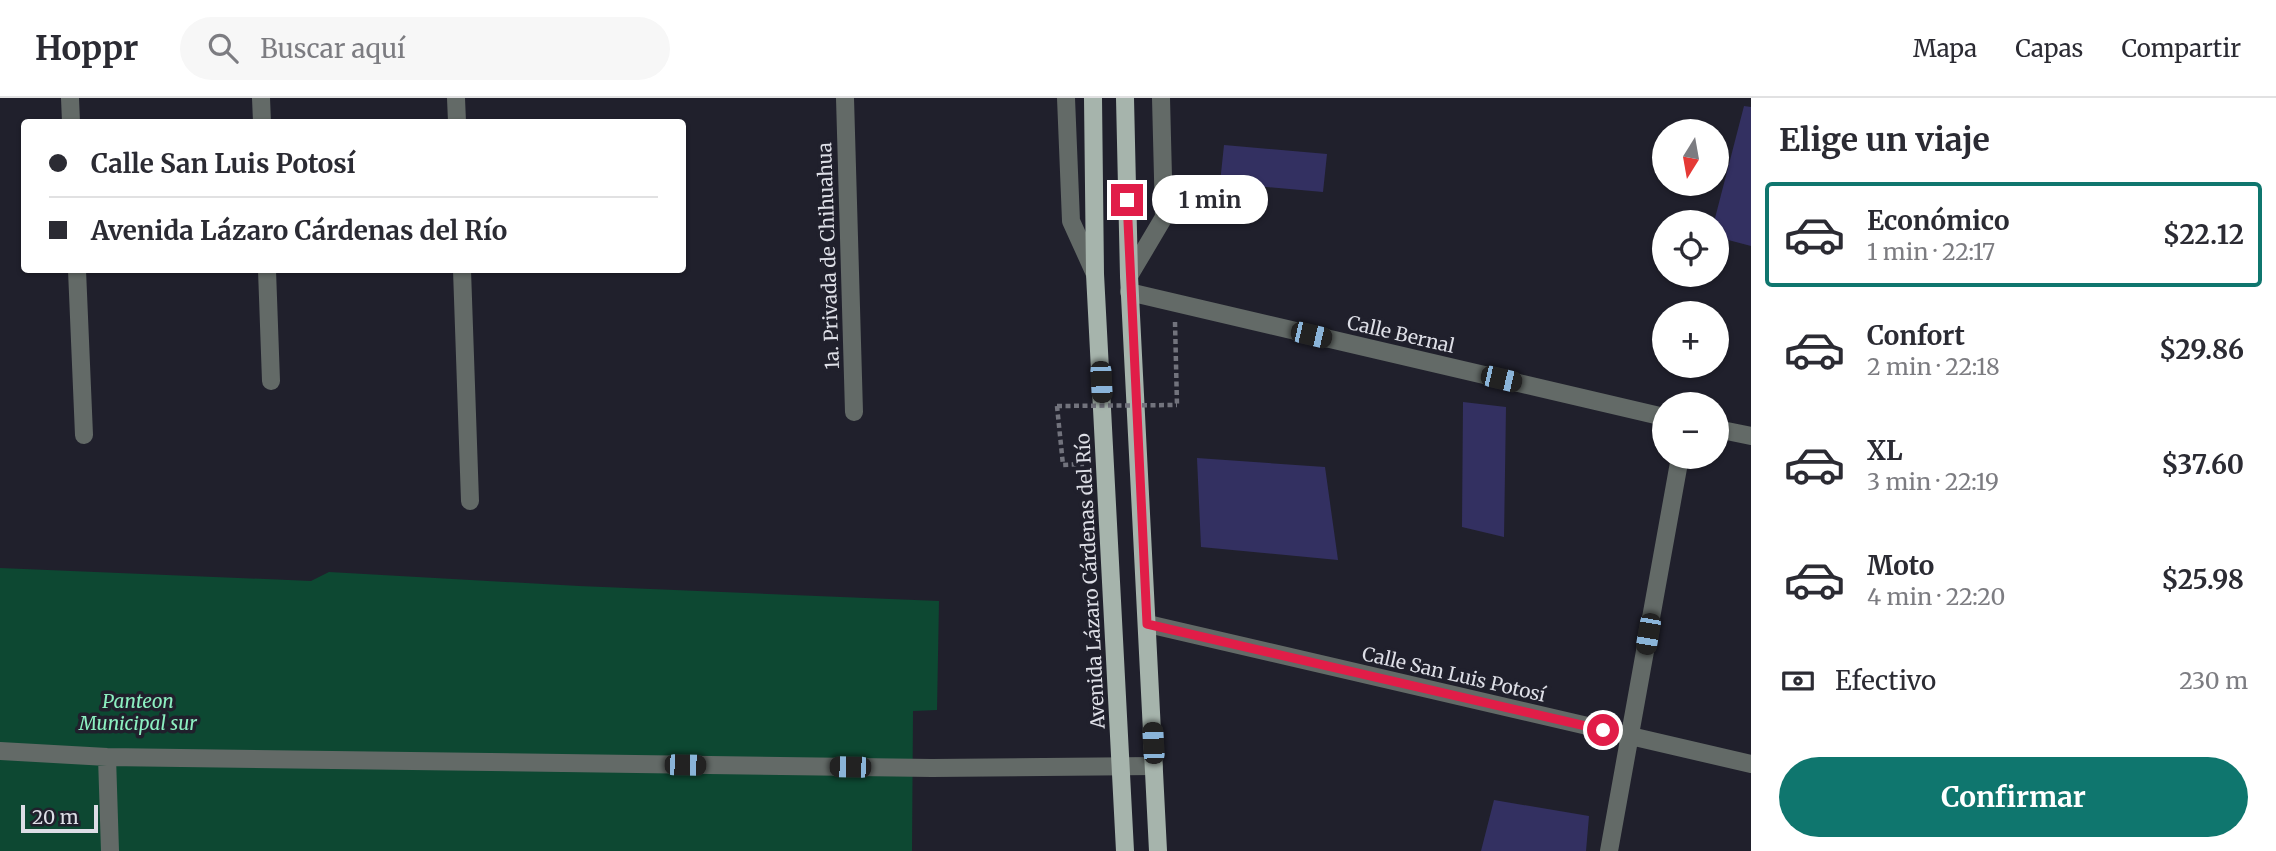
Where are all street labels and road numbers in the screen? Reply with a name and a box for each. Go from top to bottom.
street label: 1a. Privada de Chihuahua [812,142,844,370]
street label: Calle Bernal [1345,310,1457,358]
street label: Avenida Lázaro Cárdenas del Río [1070,433,1110,730]
street label: Calle San Luis Potosí [1360,641,1549,707]

